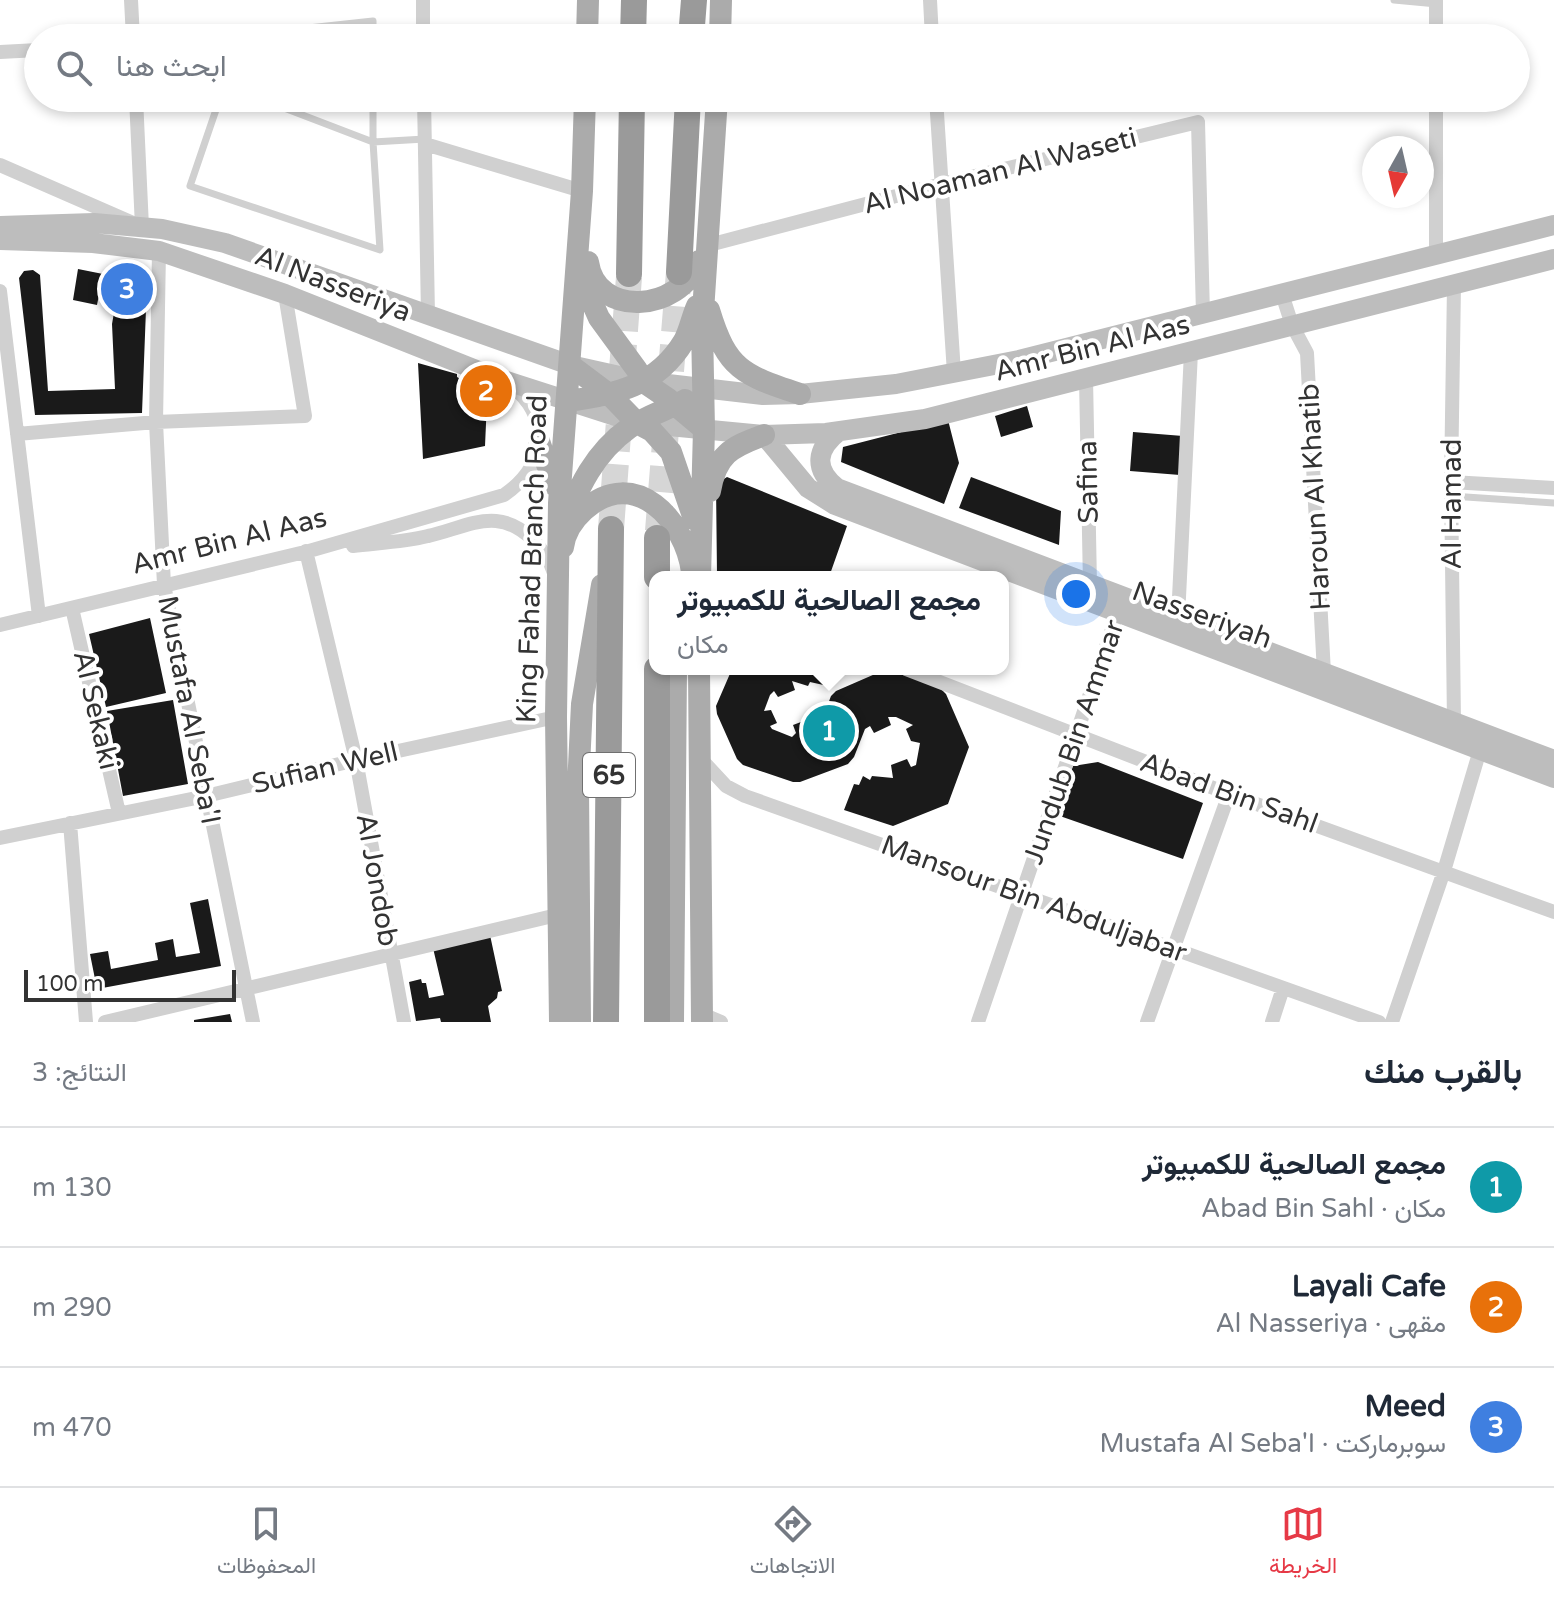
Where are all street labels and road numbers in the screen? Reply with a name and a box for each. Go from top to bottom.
street label: Al Noaman Al Waseti [860,121,1140,221]
street label: Al Nasseriya [250,239,416,329]
street label: Amr Bin Al Aas [991,307,1193,389]
street label: Haroun Al Khatib [1292,383,1338,611]
street label: King Fahad Branch Road [509,394,555,724]
street label: Al Hamad [1435,439,1469,569]
street label: Safina [1070,440,1106,524]
street label: Amr Bin Al Aas [128,500,330,582]
street label: Nasseriyah [1127,574,1277,656]
street label: Mustafa Al Seba'I [150,593,228,827]
street label: Jundub Bin Ammar [1016,615,1132,869]
street label: Al Sekaki [66,647,126,773]
street label: Sufian Well [249,735,401,801]
street label: Abad Bin Sahl [1136,745,1322,841]
road number: 65 [583,753,635,797]
street label: Al Jondob [349,811,405,949]
street label: Mansour Bin Abduljabar [876,828,1192,970]

